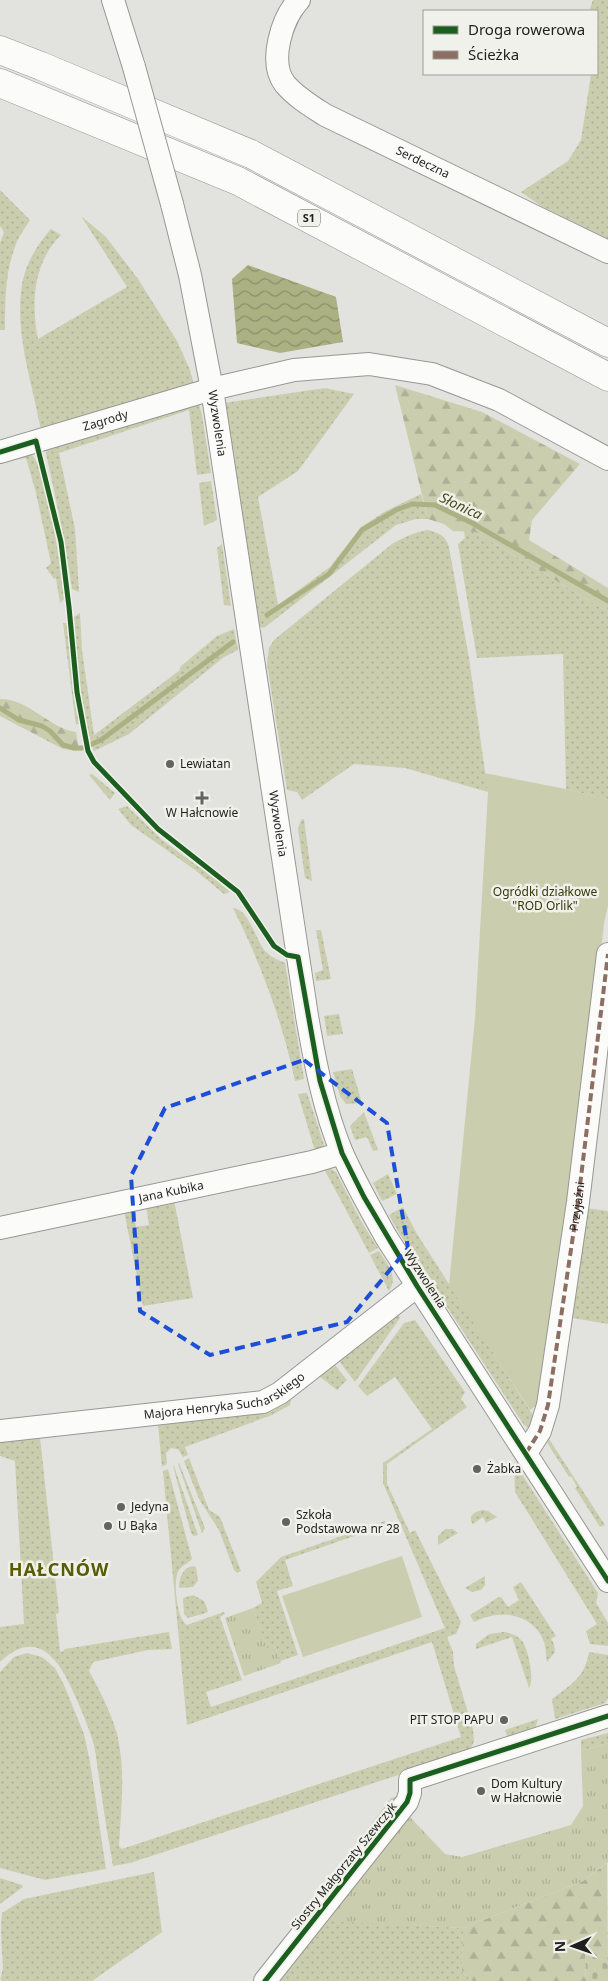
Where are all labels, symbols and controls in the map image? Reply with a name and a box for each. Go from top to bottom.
legend [423,10,598,75]
text: Droga rowerowa [468,19,585,39]
text: Ścieżka [468,44,519,64]
street label: Serdeczna [393,142,453,182]
road number: S1 [298,210,320,227]
street label: Wyzwolenia [204,389,231,457]
street label: Zagrody [81,405,131,435]
water label: Słonica [437,488,485,524]
place label: Lewiatan [180,755,231,772]
marker: Lewiatan [164,758,176,770]
street label: Wyzwolenia [265,789,292,858]
marker: W Hałcnowie [196,792,208,804]
place label: W Hałcnowie [166,804,238,821]
park label: Ogródki działkowe "ROD Orlik" [493,883,597,914]
street label: Jana Kubika [136,1176,205,1207]
street label: Przyjaźni [565,1181,588,1232]
street label: Wyzwolenia [400,1246,451,1311]
street label: Majora Henryka Sucharskiego [143,1368,308,1423]
place label: Żabka [487,1460,521,1477]
marker: Żabka [471,1463,483,1475]
place label: Jedyna [130,1498,169,1515]
marker: Jedyna [115,1501,127,1513]
place label: Szkoła Podstawowa nr 28 [296,1506,400,1537]
marker: Szkoła Podstawowa nr 28 [280,1516,292,1528]
place label: U Bąka [118,1517,158,1534]
marker: U Bąka [102,1520,114,1532]
district label: HAŁCNÓW [9,1557,109,1581]
place label: PIT STOP PAPU [410,1711,494,1728]
marker: PIT STOP PAPU [498,1714,510,1726]
place label: Dom Kultury w Hałcnowie [491,1775,563,1806]
marker: Dom Kultury w Hałcnowie [475,1785,487,1797]
street label: Siostry Małgorzaty Szewczyk [287,1798,401,1933]
north arrow [548,1921,598,1971]
text: N [550,1940,569,1952]

